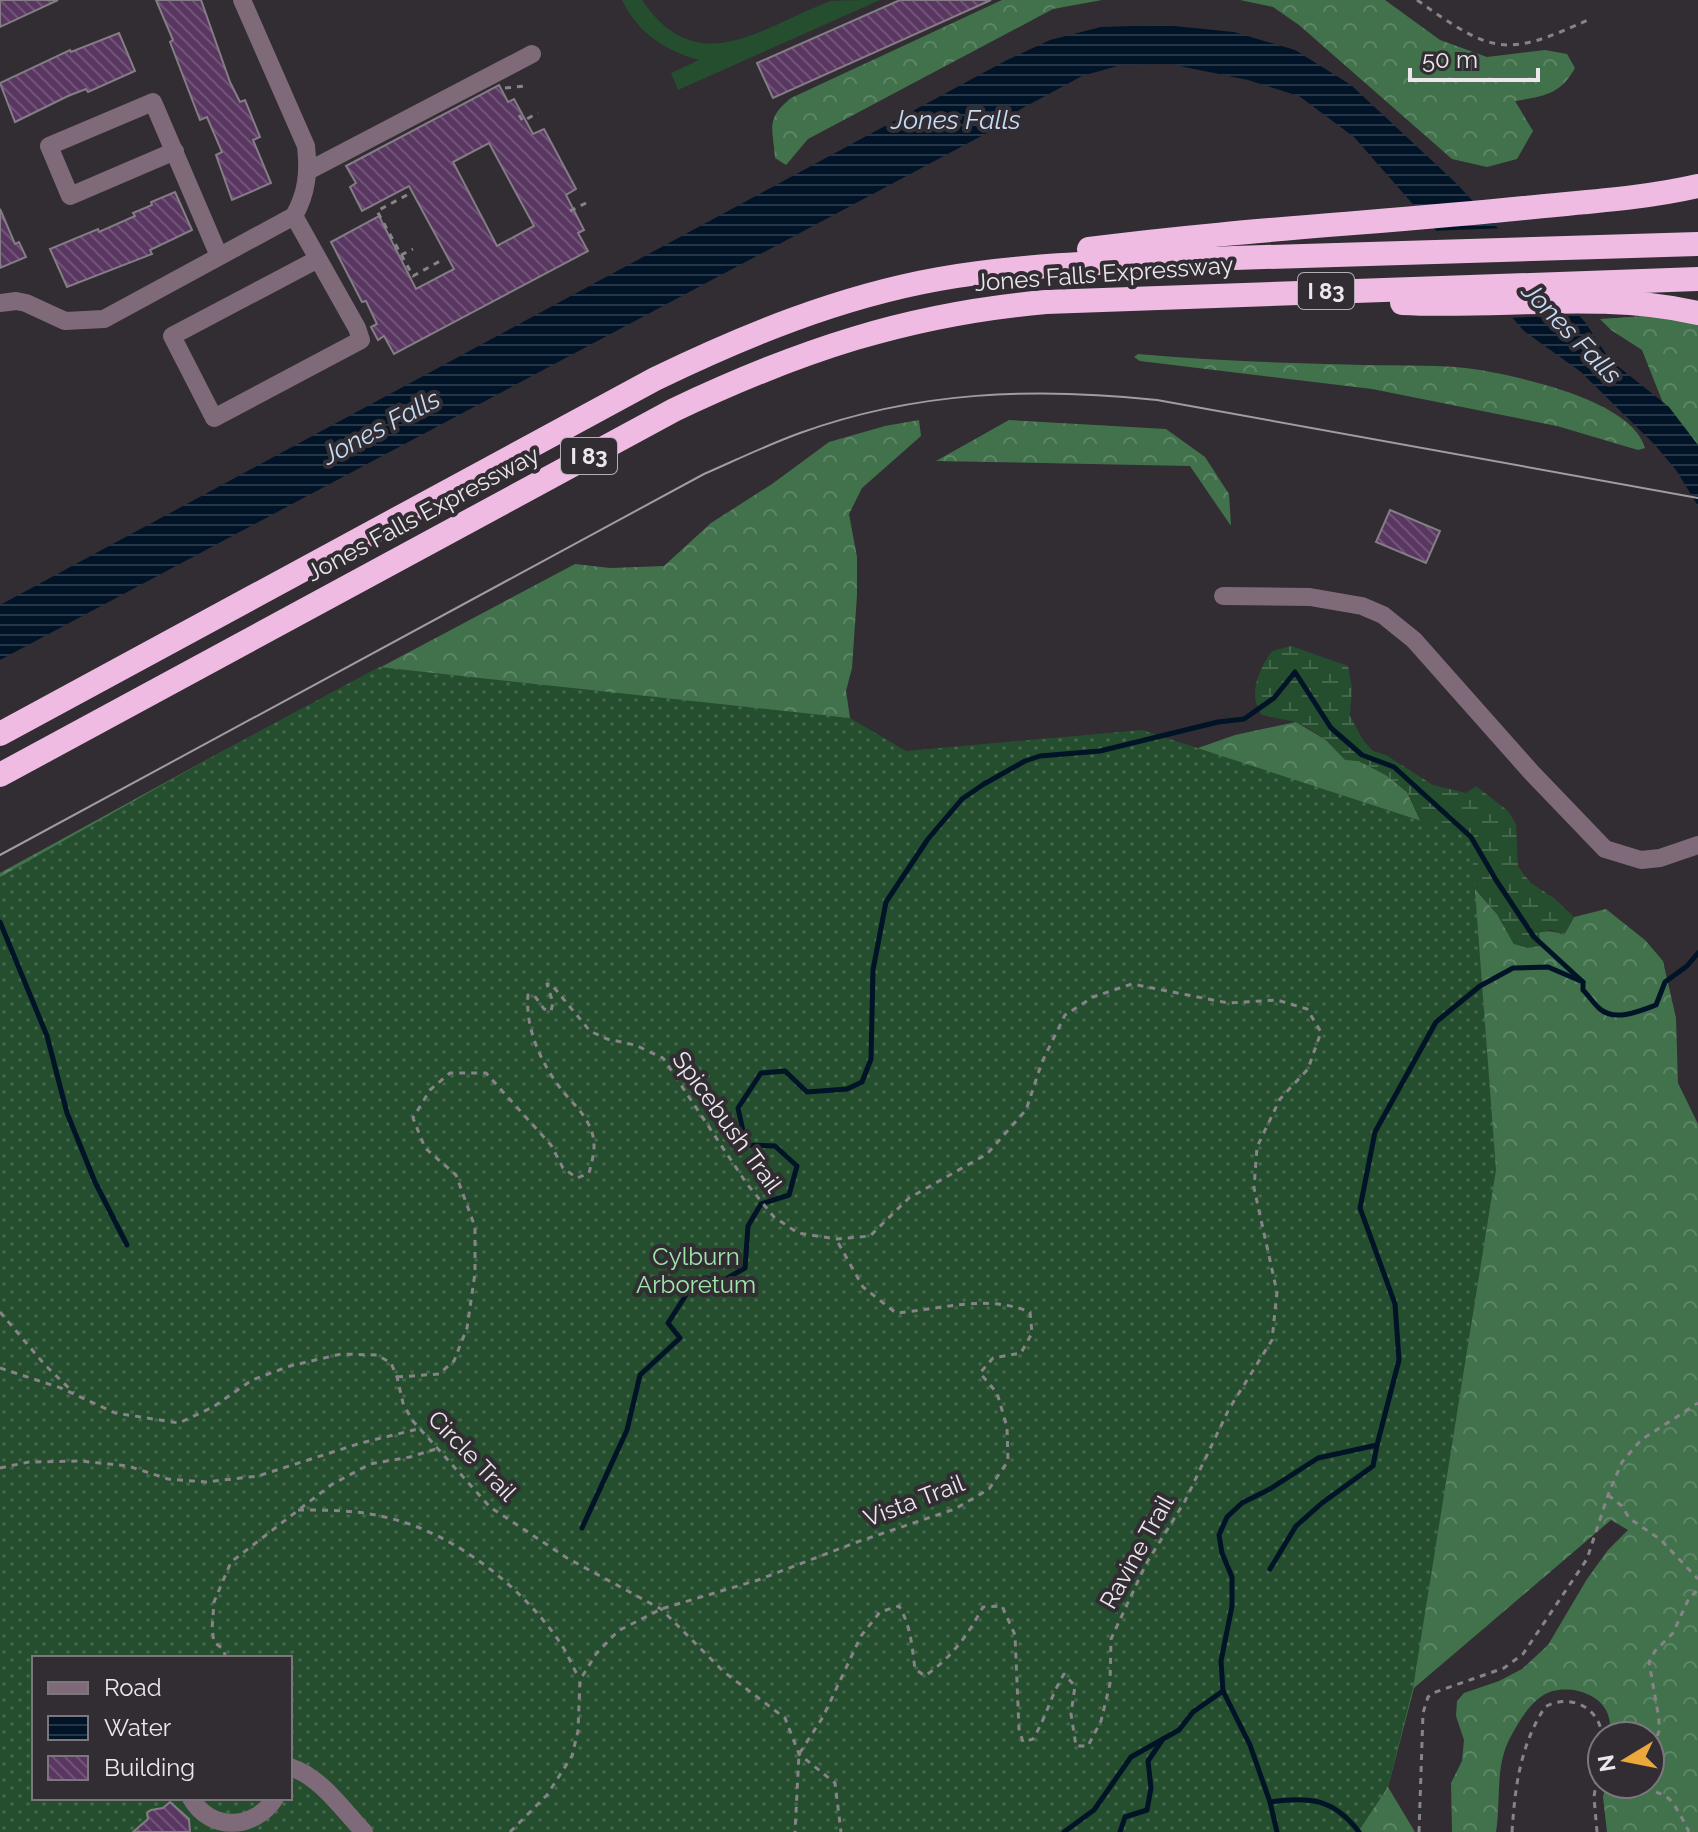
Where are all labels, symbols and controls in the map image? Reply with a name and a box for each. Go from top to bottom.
scale bar [1410,32,1538,82]
text: 50 m [1422,45,1478,74]
water label: Jones Falls [890,105,1021,135]
street label: Jones Falls Expressway [974,250,1234,297]
road number: I 83 [1298,273,1354,309]
water label: Jones Falls [1516,275,1628,390]
water label: Jones Falls [316,383,445,471]
road number: I 83 [561,438,617,474]
street label: Jones Falls Expressway [301,440,544,587]
street label: Spicebush Trail [666,1045,789,1198]
park label: Cylburn Arboretum [636,1242,756,1299]
street label: Circle Trail [422,1404,523,1507]
street label: Vista Trail [859,1468,969,1533]
street label: Ravine Trail [1093,1489,1180,1614]
legend [32,1656,292,1800]
text: Road [104,1673,162,1702]
text: Water [104,1713,172,1742]
north arrow [1586,1720,1666,1800]
text: Building [104,1753,195,1782]
text: N [1592,1753,1621,1774]

